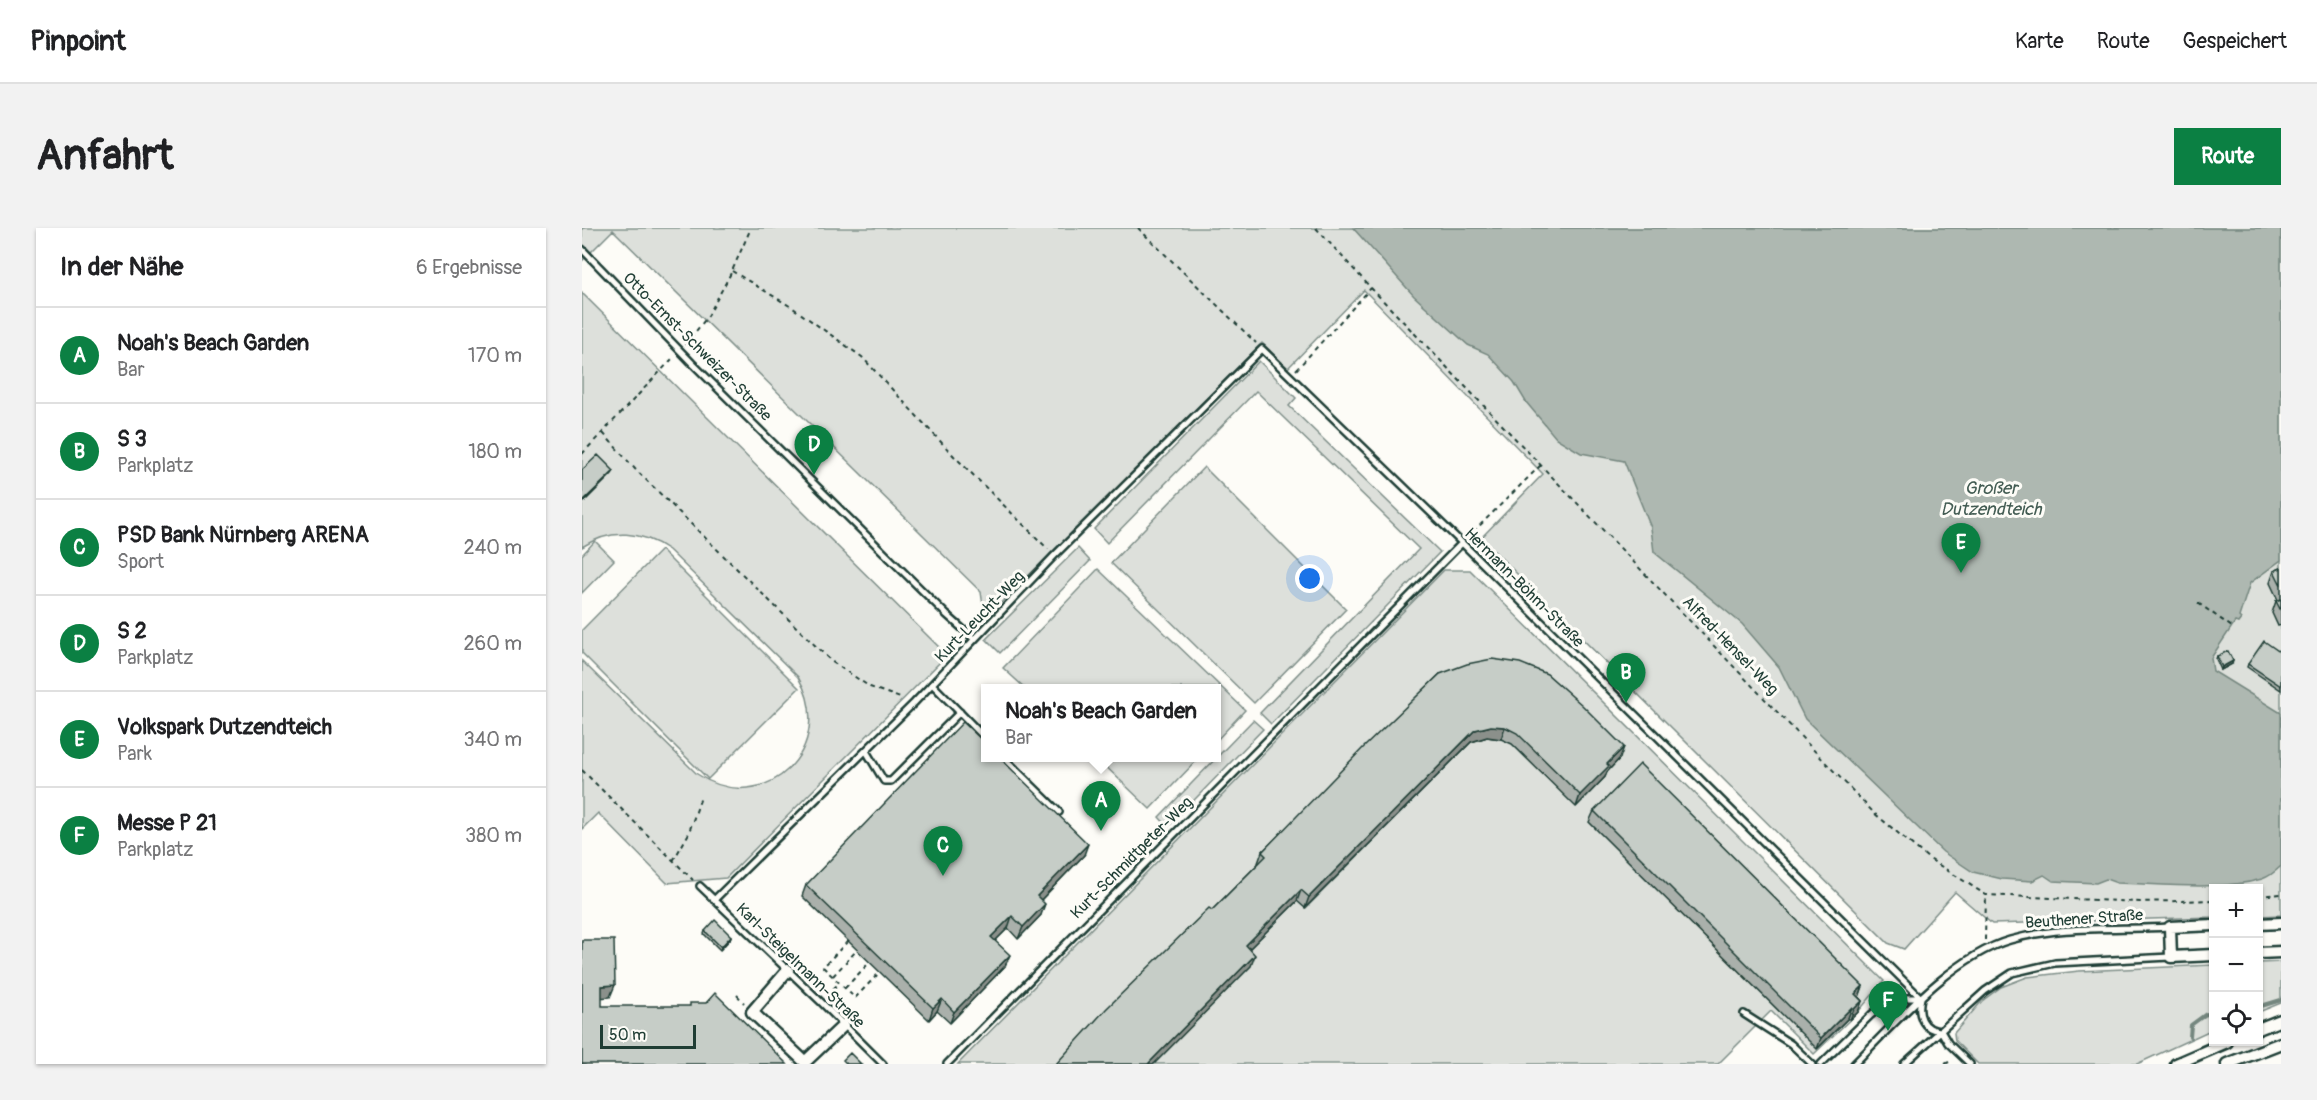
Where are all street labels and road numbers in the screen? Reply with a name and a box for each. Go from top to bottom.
street label: Otto-Ernst-Schweizer-Straße [619,268,776,425]
street label: Hermann-Böhm-Straße [1460,524,1588,652]
street label: Kurt-Leucht-Weg [931,567,1029,667]
street label: Alfred-Hensel-Weg [1678,592,1783,699]
street label: Kurt-Schmidtpeter-Weg [1066,792,1197,923]
street label: Karl-Steigelmann-Straße [732,899,869,1032]
street label: Beuthener Straße [2024,905,2144,933]

